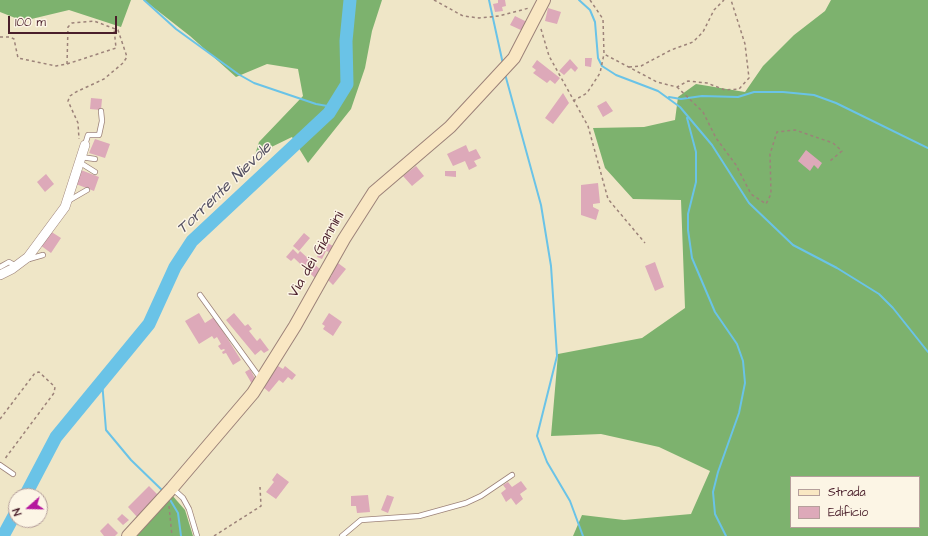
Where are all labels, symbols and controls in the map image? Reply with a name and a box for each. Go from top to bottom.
scale bar [10,8,119,34]
text: 100 m [15,14,46,31]
water label: Torrente Nievole [174,139,276,239]
street label: Via dei Giannini [285,209,349,301]
legend [790,476,920,528]
text: Strada [828,484,866,501]
north arrow [8,488,48,528]
text: Edificio [828,504,868,521]
text: N [9,506,25,518]

